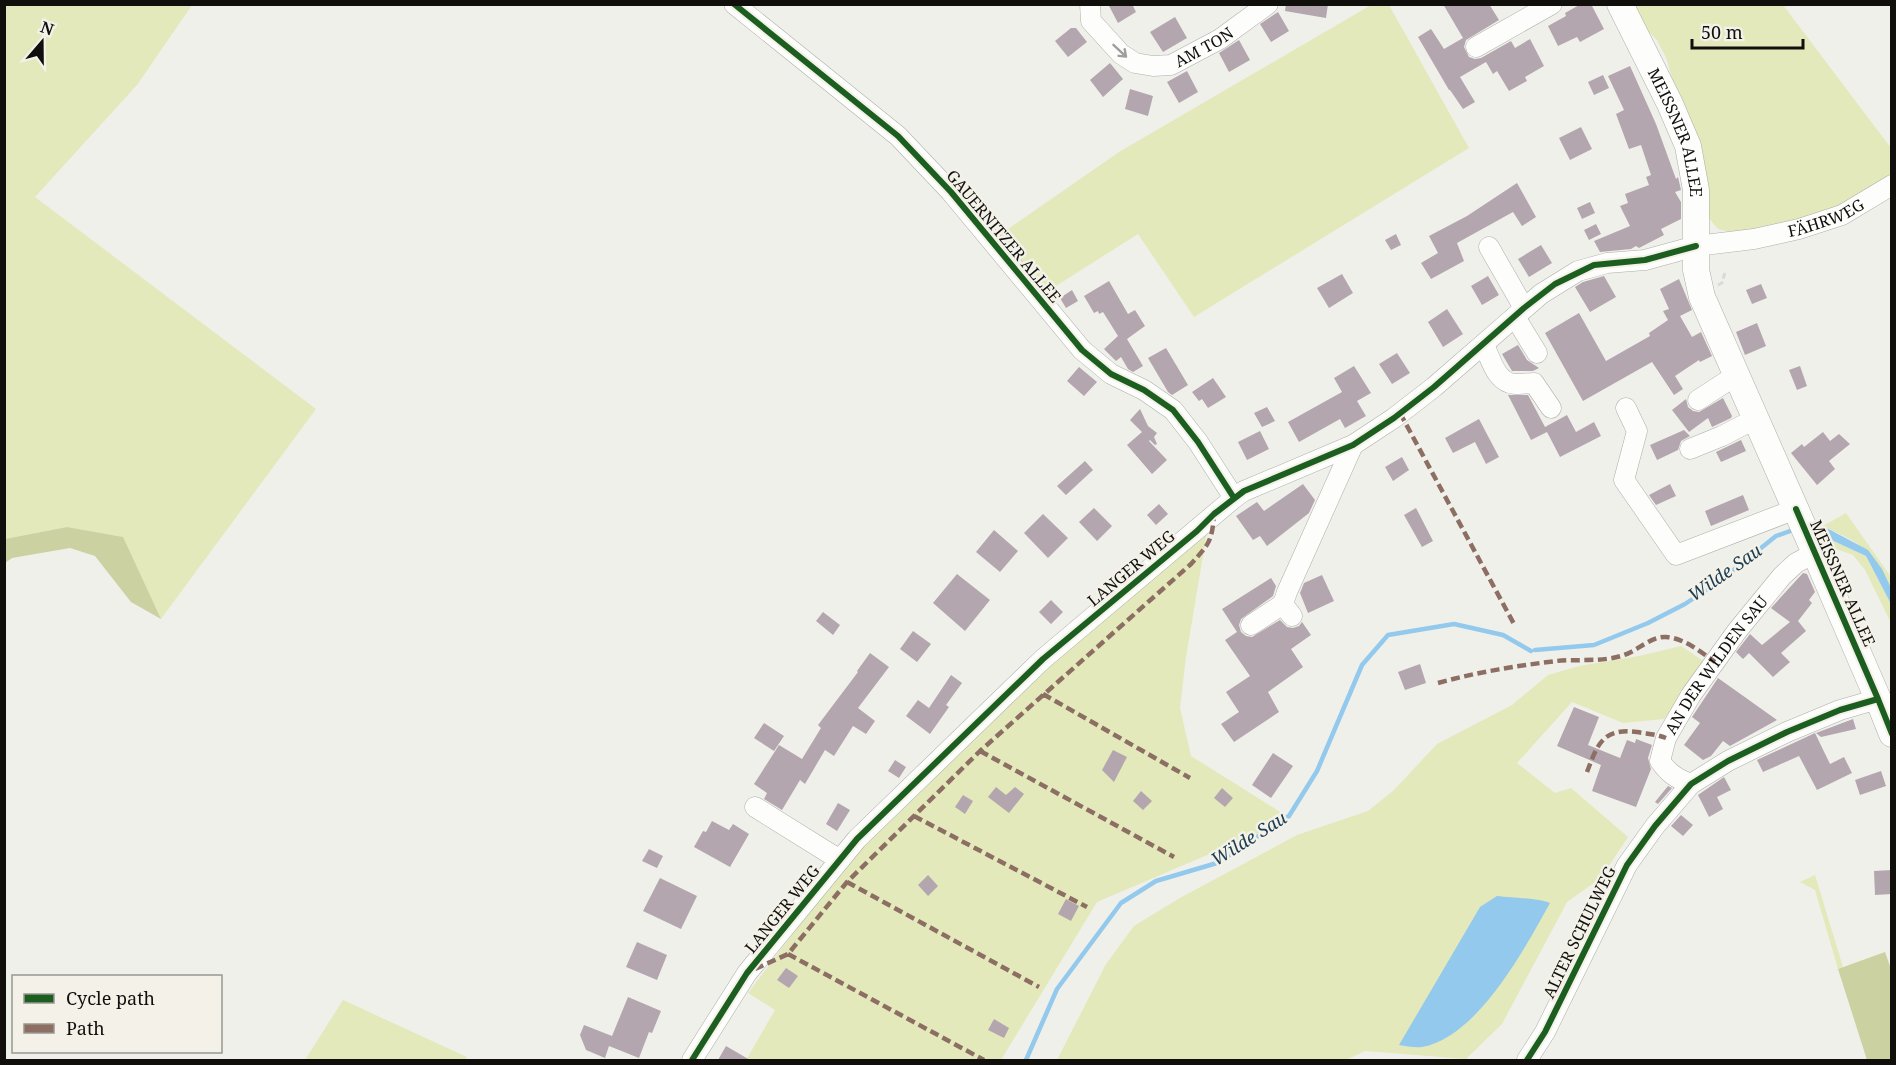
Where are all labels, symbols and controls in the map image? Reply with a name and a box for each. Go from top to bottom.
north arrow [12,12,72,72]
scale bar [1692,12,1803,50]
text: N [37,15,57,41]
text: 50 m [1701,20,1743,44]
street label: AM TON [1171,22,1238,72]
one-way arrow [1112,44,1127,58]
street label: MEISSNER ALLEE [1643,64,1707,197]
street label: GAUERNITZER ALLEE [942,165,1066,307]
street label: FÄHRWEG [1786,193,1869,242]
street label: MEISSNER ALLEE [1805,516,1881,650]
street label: LANGER WEG [1083,525,1180,611]
water label: Wilde Sau [1683,538,1766,606]
street label: AN DER WILDEN SAU [1660,590,1773,738]
water label: Wilde Sau [1206,805,1291,871]
street label: LANGER WEG [740,860,825,958]
street label: ALTER SCHULWEG [1537,862,1621,1002]
legend [12,975,222,1053]
text: Cycle path [66,986,155,1010]
text: Path [66,1016,105,1040]

